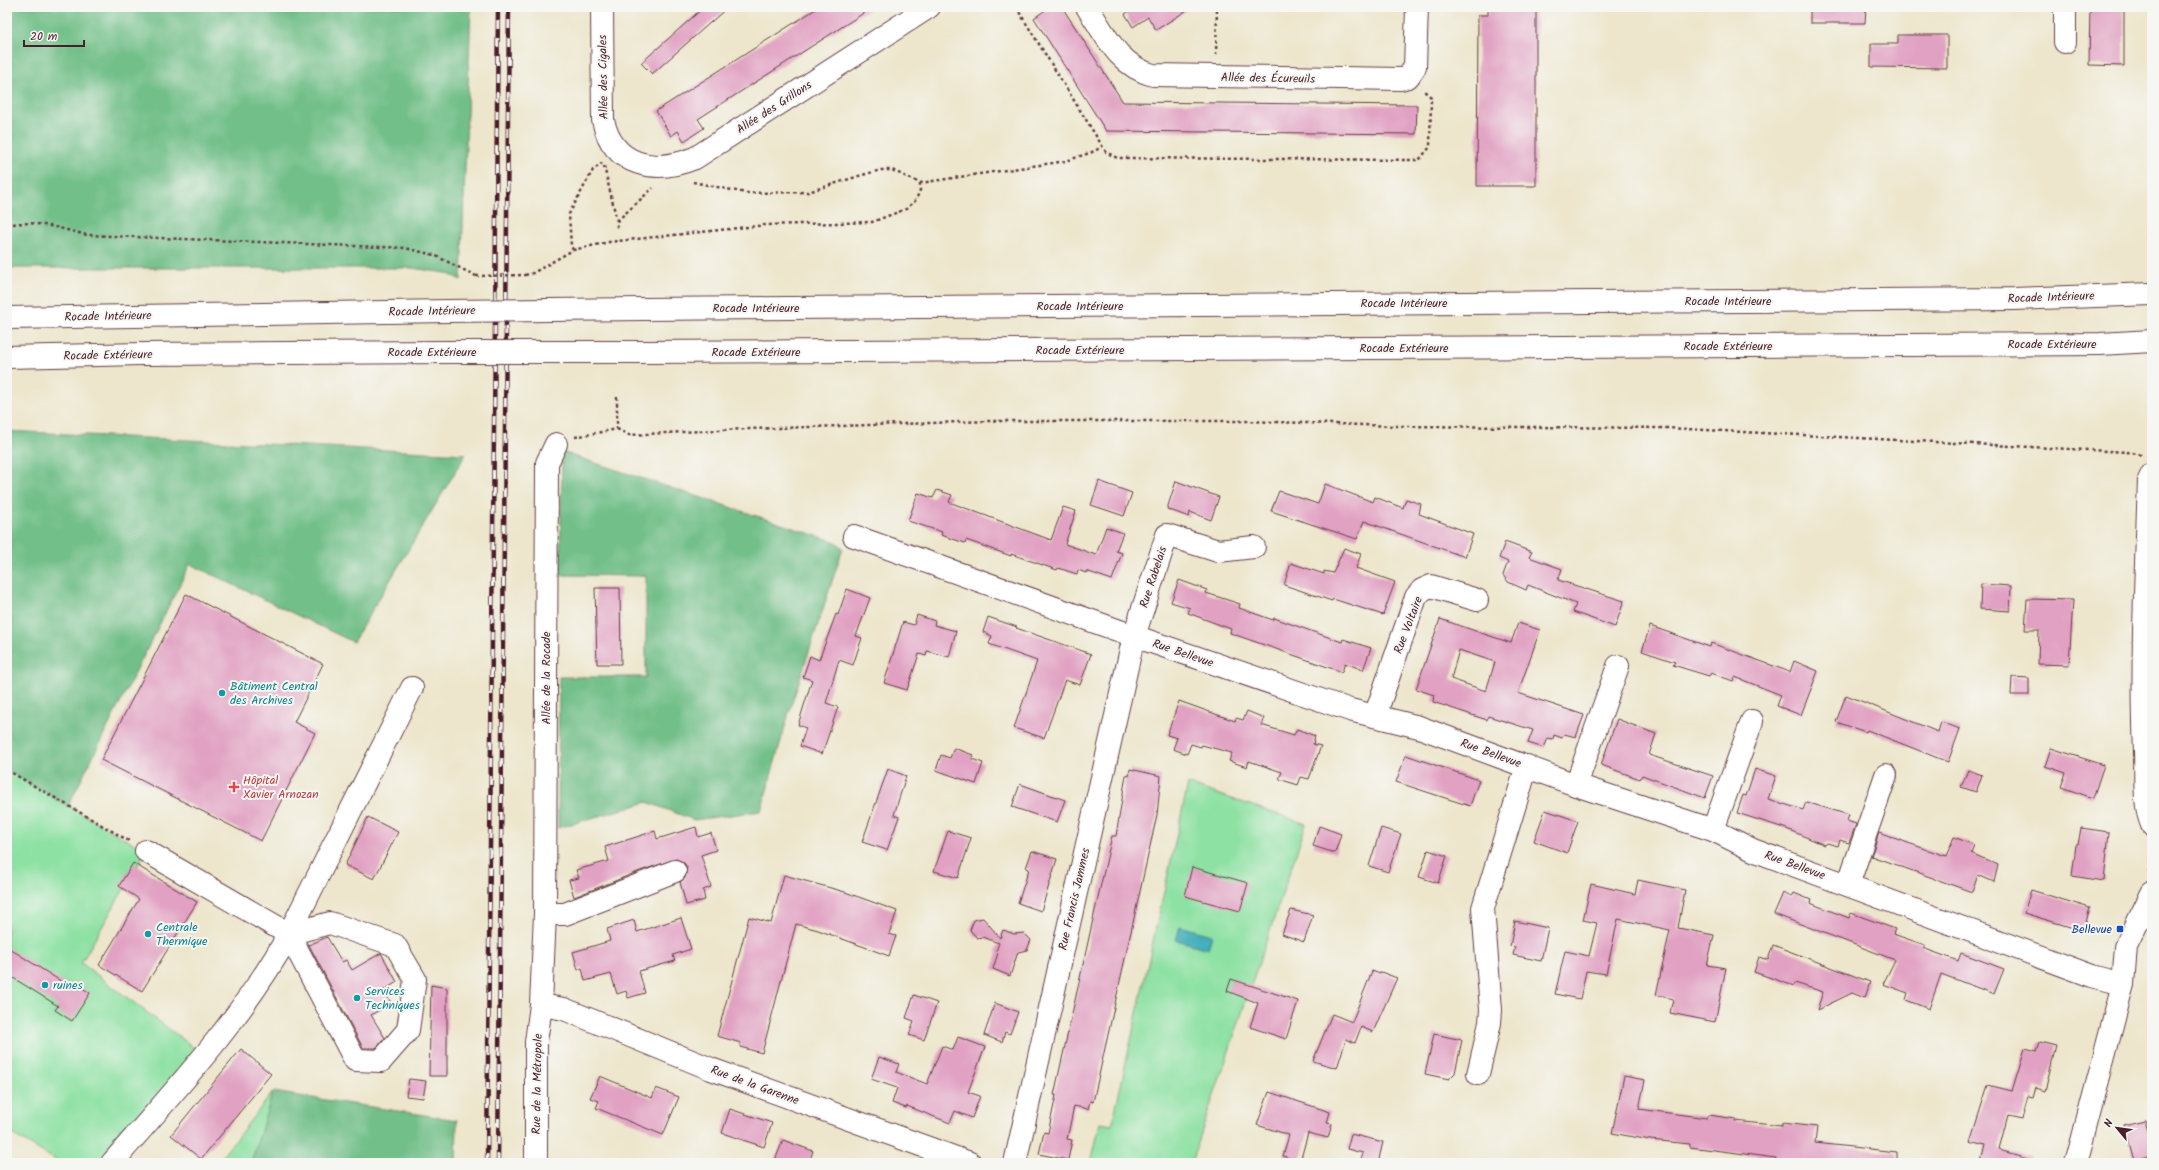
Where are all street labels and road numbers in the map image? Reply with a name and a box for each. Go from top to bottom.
street label: Allée des Cigales [593,34,614,120]
street label: Allée des Écureuils [1221,68,1315,89]
street label: Allée des Grillons [733,76,816,139]
street label: Rocade Intérieure [2007,286,2095,309]
street label: Rocade Intérieure [1684,292,1772,311]
street label: Rocade Intérieure [1360,294,1448,313]
street label: Rocade Intérieure [1036,297,1124,316]
street label: Rocade Intérieure [712,299,800,318]
street label: Rocade Intérieure [388,301,476,322]
street label: Rocade Intérieure [64,306,152,327]
street label: Rocade Extérieure [2007,335,2097,354]
street label: Rocade Extérieure [1683,337,1773,356]
street label: Rocade Extérieure [1359,339,1449,358]
street label: Rocade Extérieure [1035,341,1125,360]
street label: Rocade Extérieure [387,343,477,362]
street label: Rocade Extérieure [711,343,801,362]
street label: Rocade Extérieure [63,345,153,366]
street label: Rue Rabelais [1135,544,1172,610]
street label: Rue Voltaire [1389,593,1428,657]
street label: Allée de la Rocade [537,631,556,725]
street label: Rue Bellevue [1150,634,1217,673]
street label: Rue Bellevue [1458,734,1524,773]
street label: Rue Francis Jammes [1054,846,1095,952]
street label: Rue Bellevue [1762,846,1828,885]
street label: Rue de la Métropole [527,1033,548,1135]
street label: Rue de la Garenne [708,1061,802,1111]

